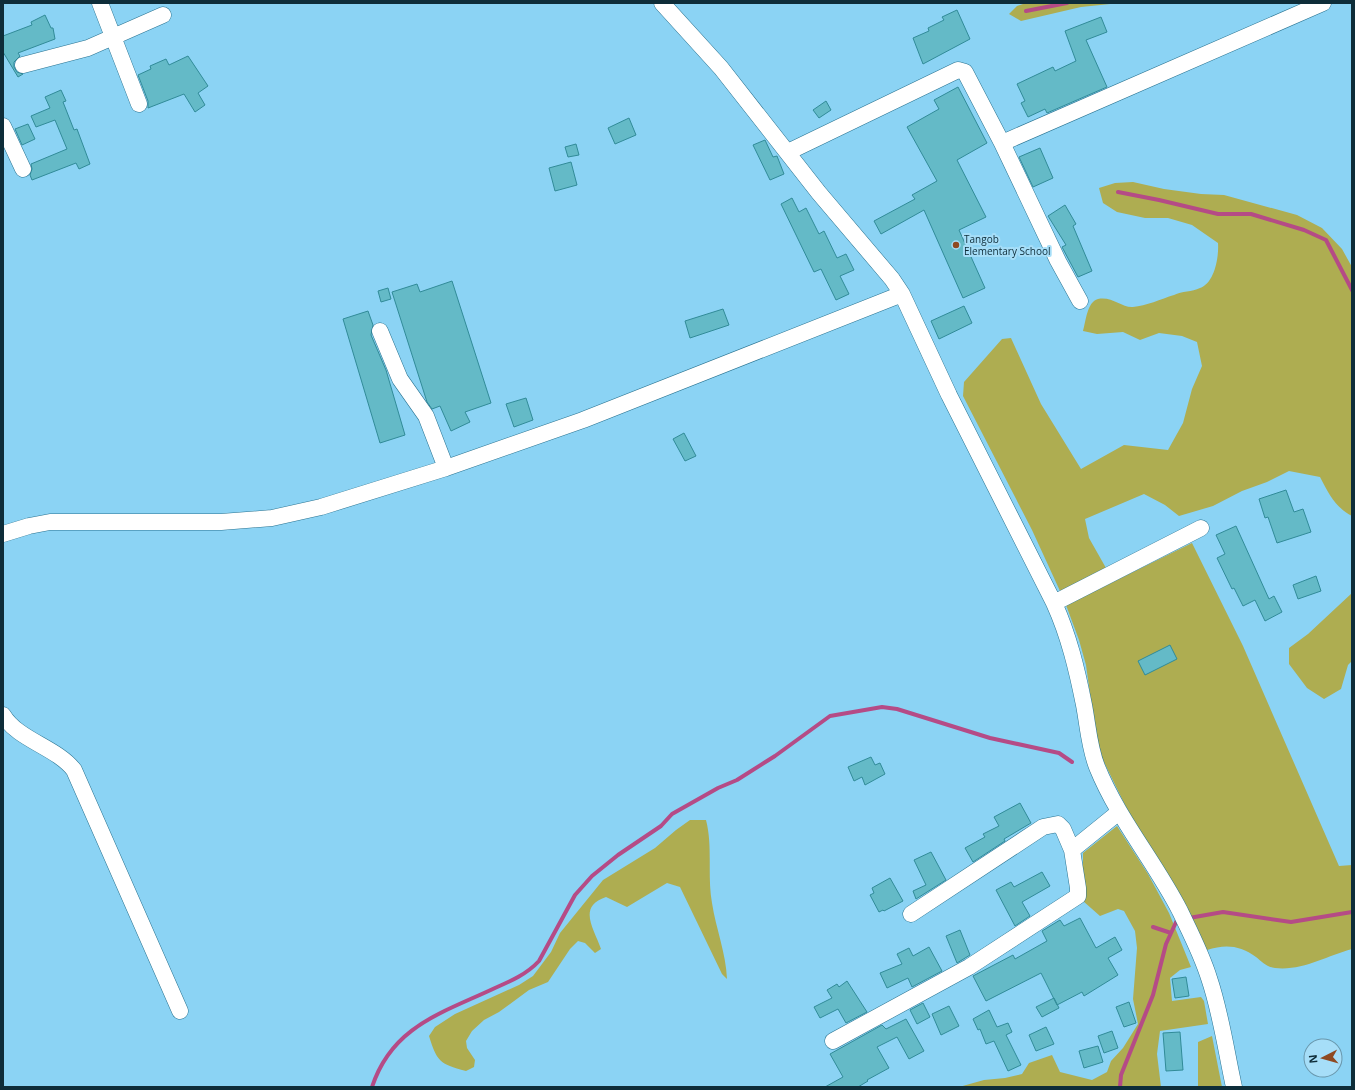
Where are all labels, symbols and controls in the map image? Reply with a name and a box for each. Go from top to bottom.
place label: Tangob Elementary School [964,232,1050,258]
marker: Tangob Elementary School [951,240,961,250]
north arrow [1303,1038,1343,1078]
text: N [1305,1054,1320,1064]

